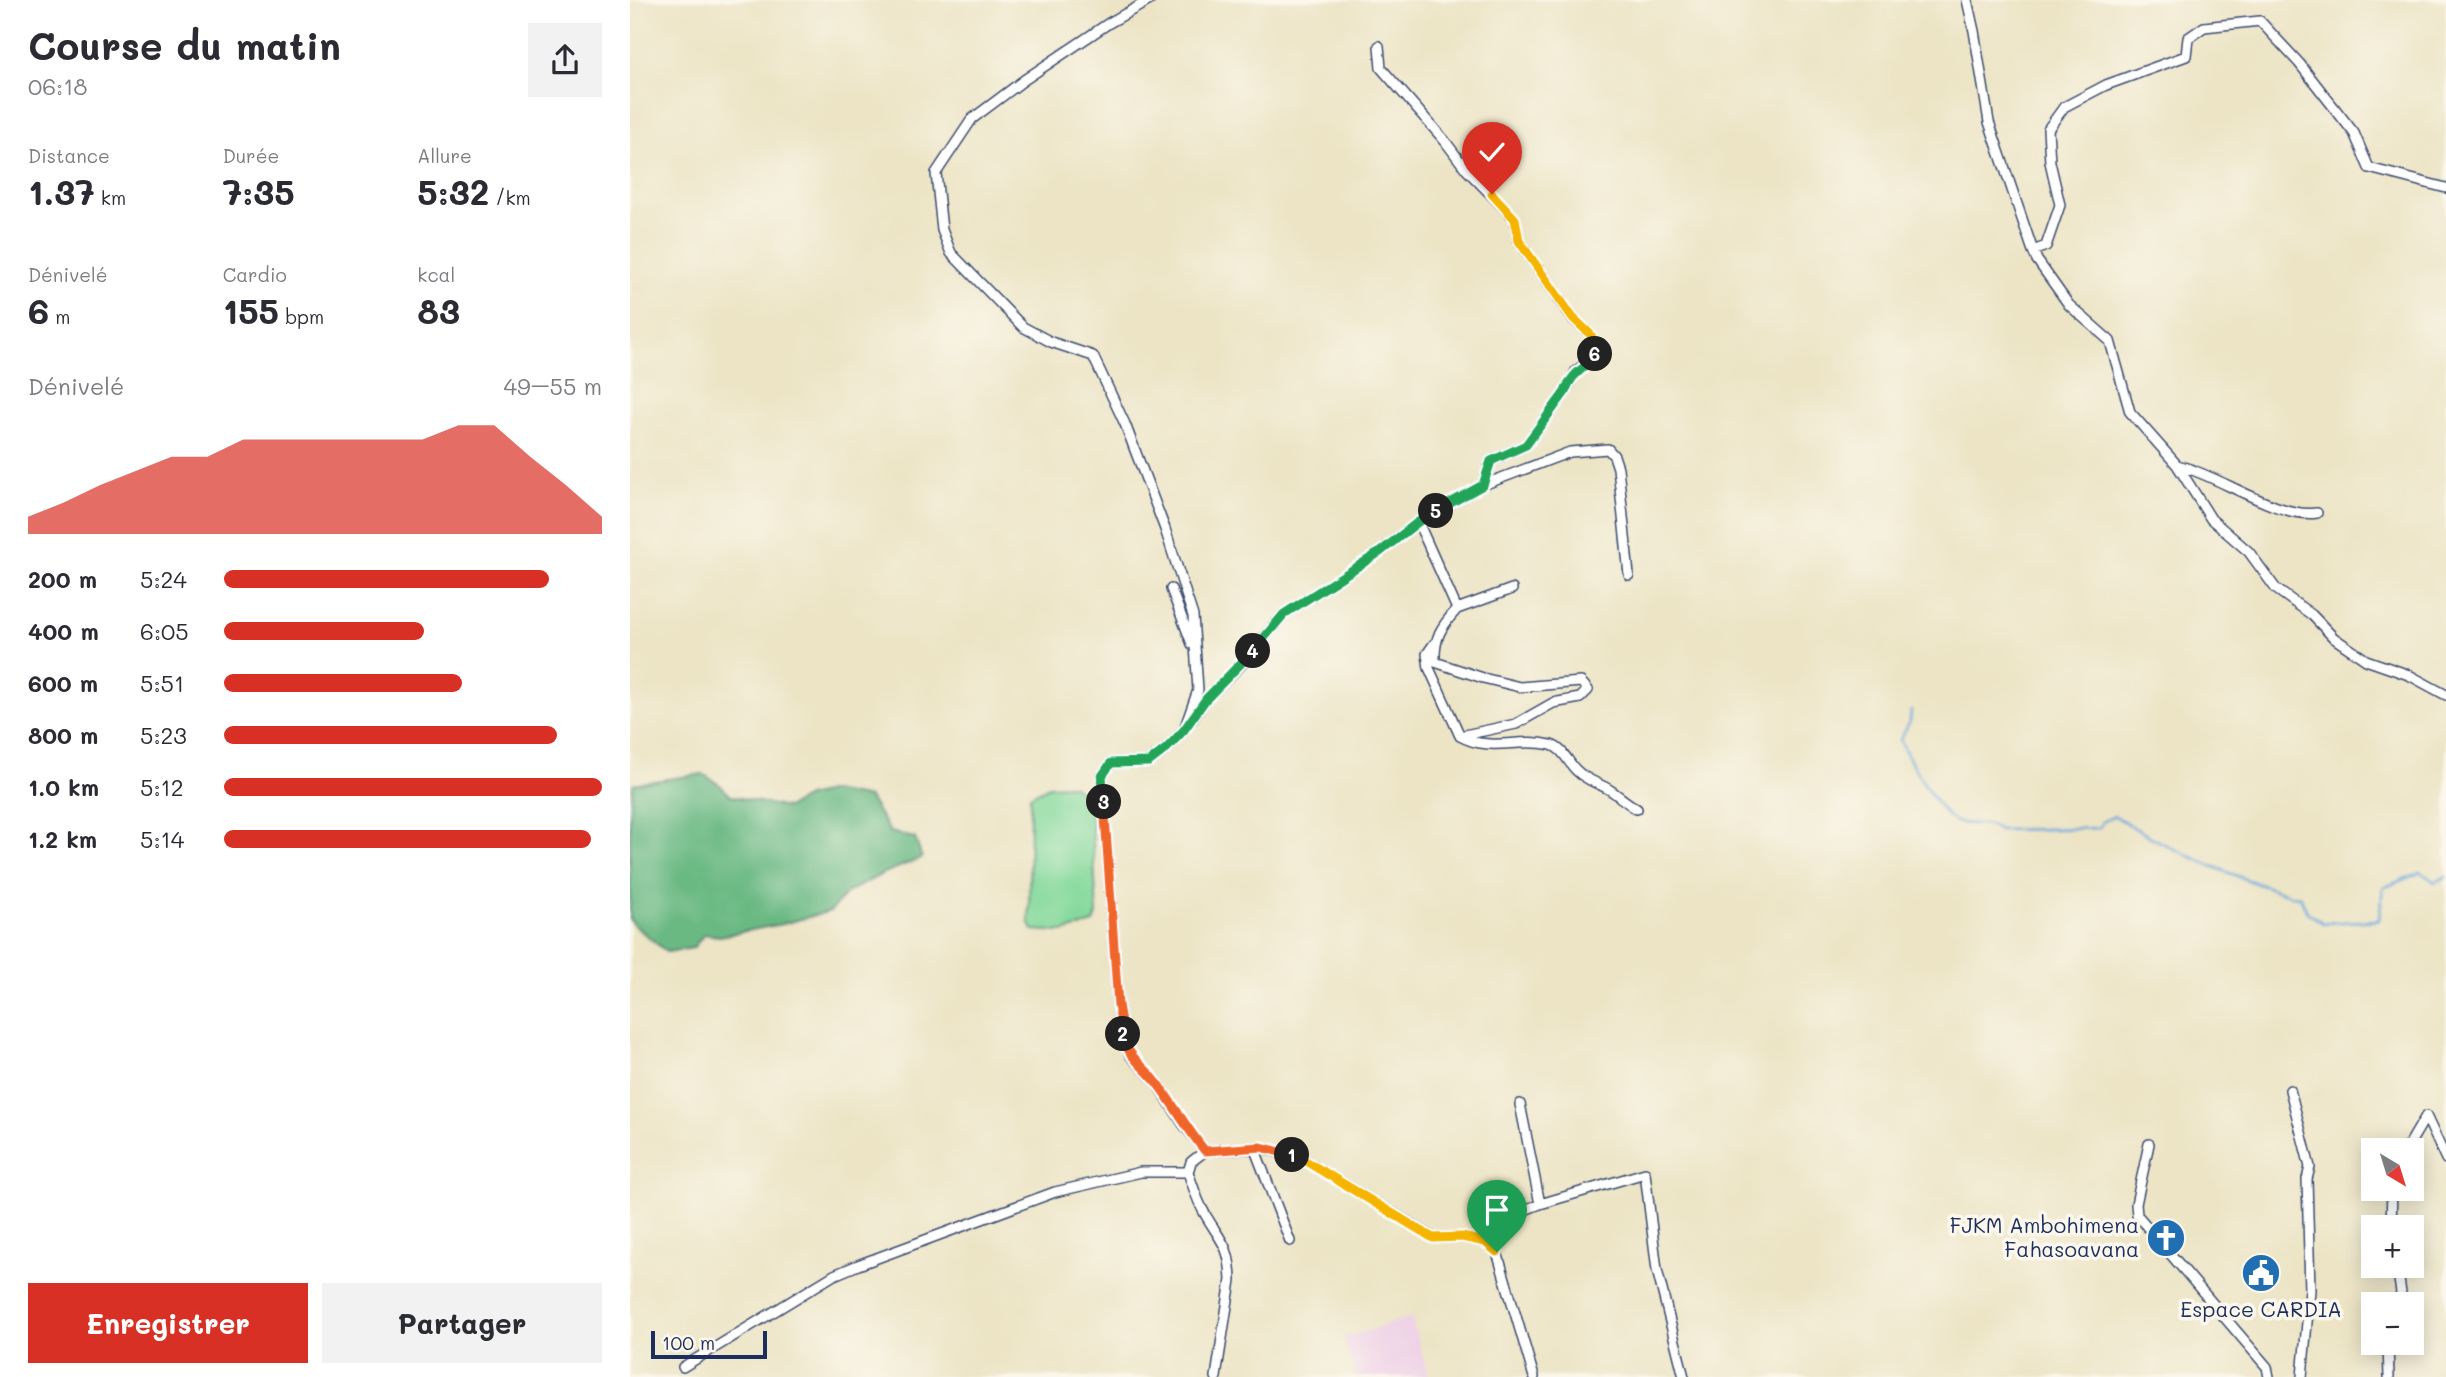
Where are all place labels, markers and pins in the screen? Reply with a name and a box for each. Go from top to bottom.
pin [1462,122,1522,194]
pin: 6 [1578,336,1612,372]
pin: 5 [1418,494,1454,528]
pin: 4 [1236,634,1270,668]
pin: 3 [1086,784,1121,820]
pin: 2 [1106,1016,1140,1052]
pin: 1 [1274,1138,1310,1172]
pin [1467,1180,1527,1252]
place label: FJKM Ambohimena Fahasoavana [1950,1211,2139,1262]
church icon: FJKM Ambohimena Fahasoavana [2145,1217,2187,1259]
public building icon: Espace CARDIA [2240,1252,2282,1294]
place label: Espace CARDIA [2180,1295,2342,1322]

